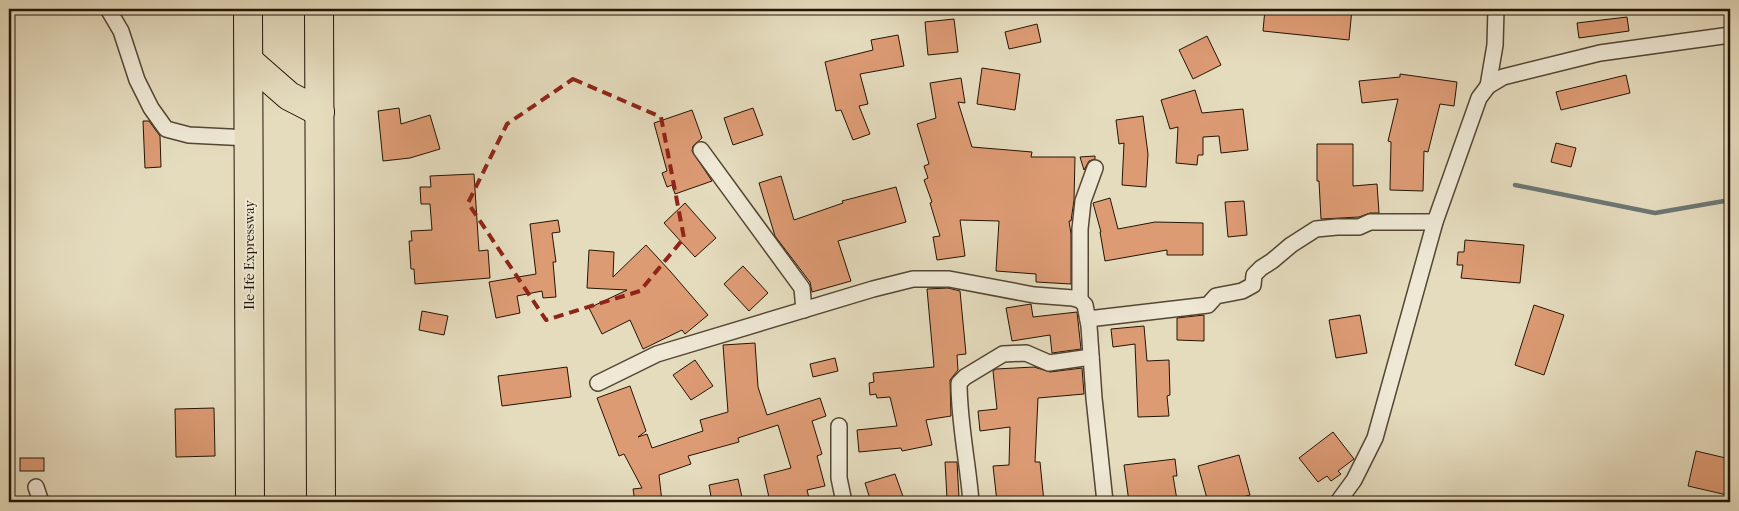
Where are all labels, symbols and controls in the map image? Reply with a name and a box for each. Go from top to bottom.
street label: Ile-Ife Expressway [241,199,258,310]

